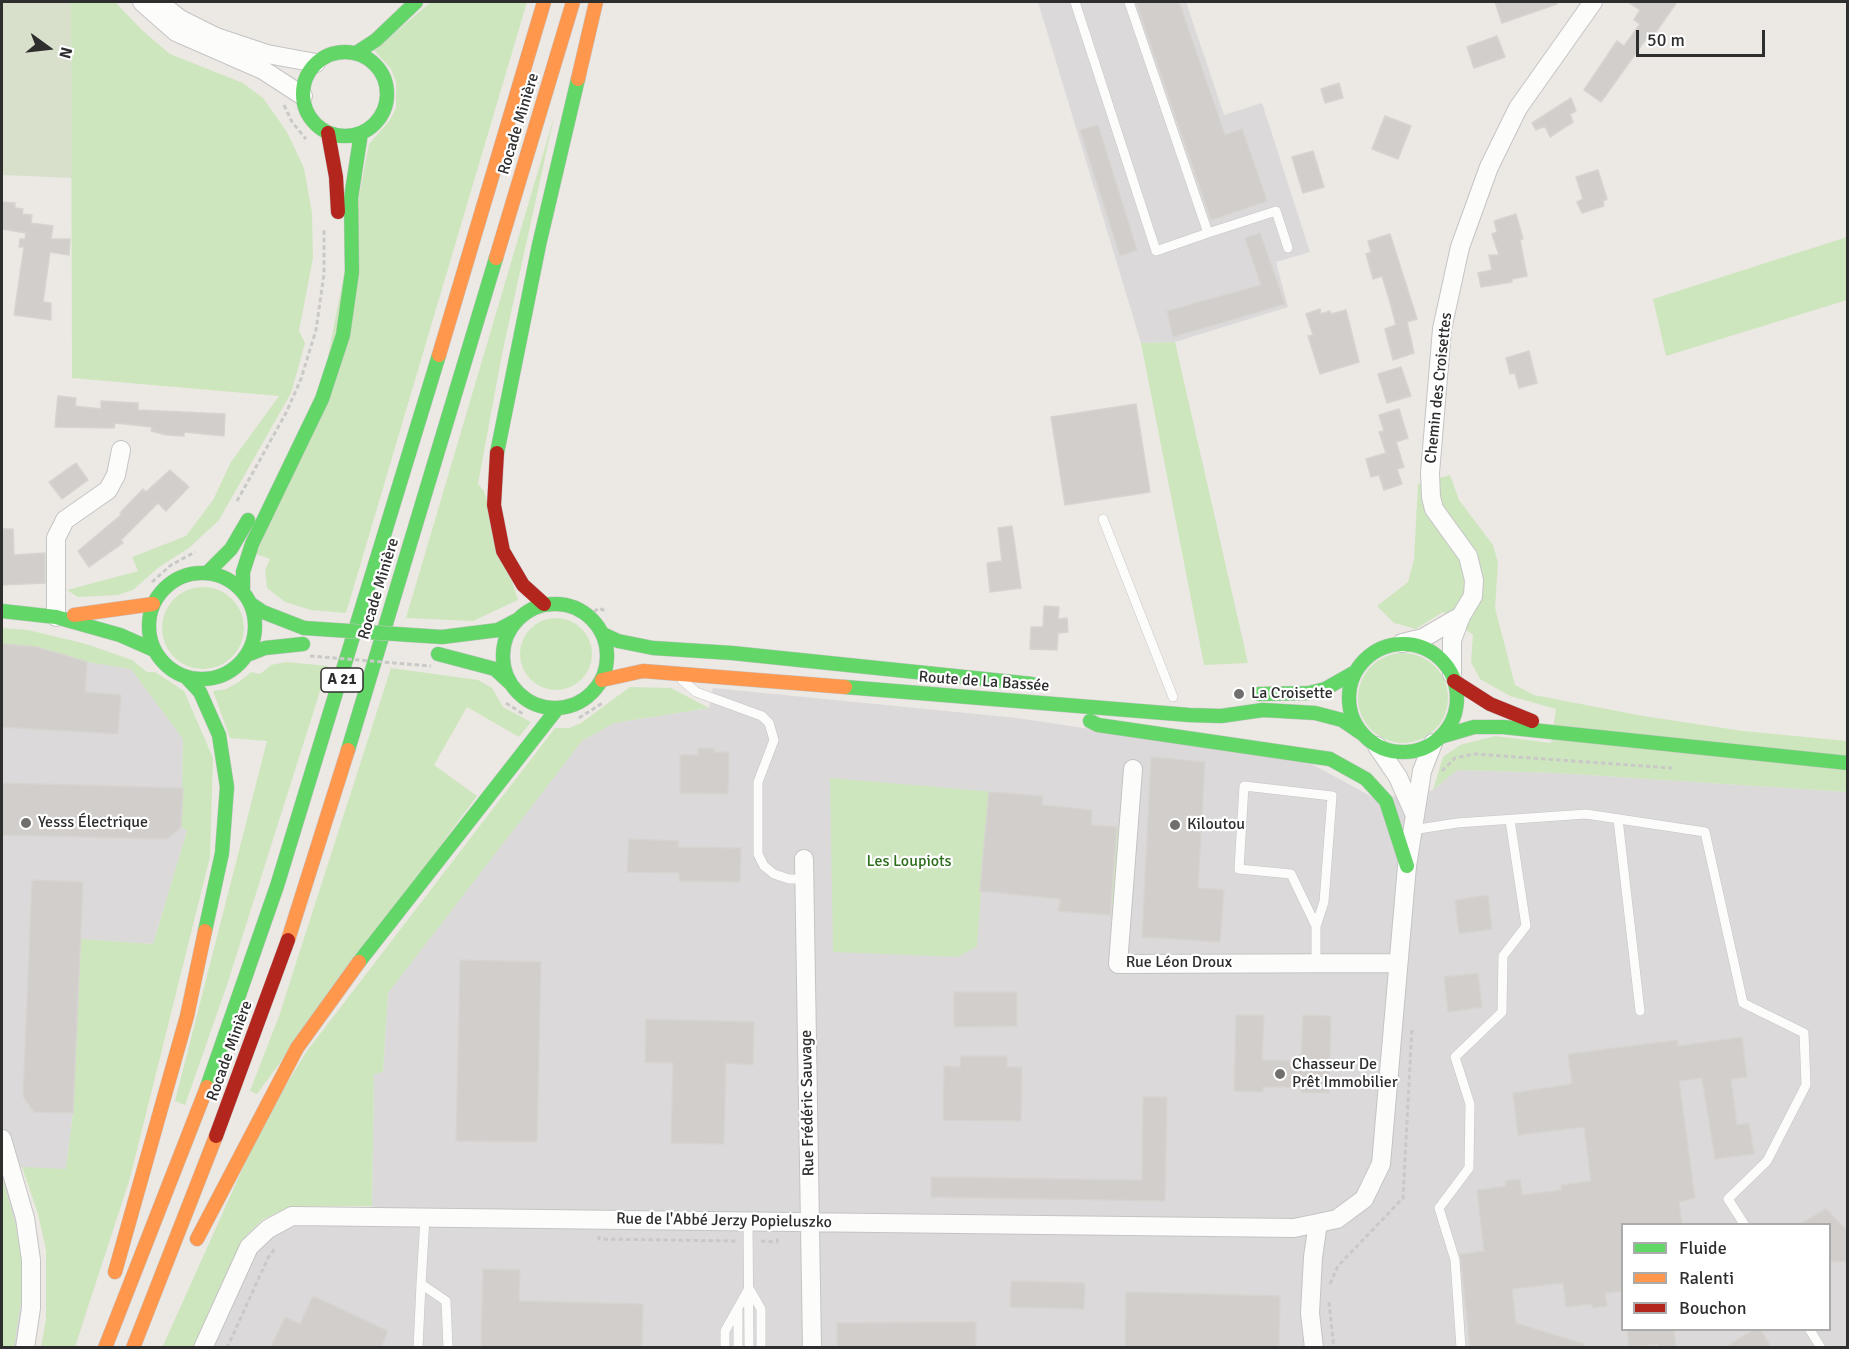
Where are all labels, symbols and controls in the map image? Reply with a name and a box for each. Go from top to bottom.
north arrow [18,18,78,78]
scale bar [1639,18,1768,56]
text: 50 m [1647,29,1685,51]
text: N [54,45,76,61]
street label: Rocade Minière [494,71,544,177]
street label: Chemin des Croisettes [1422,312,1456,464]
street label: Rocade Minière [354,536,404,642]
road number: A 21 [321,668,363,692]
street label: Route de La Bassée [918,668,1050,696]
place label: La Croisette [1251,684,1333,704]
marker: La Croisette [1232,687,1246,701]
place label: Yesss Électrique [38,813,148,833]
place label: Kiloutou [1187,815,1245,835]
marker: Yesss Électrique [19,816,33,830]
marker: Kiloutou [1168,818,1182,832]
park label: Les Loupiots [866,852,952,872]
street label: Rue Léon Droux [1126,953,1232,973]
street label: Rocade Minière [203,998,257,1104]
street label: Rue Frédéric Sauvage [797,1030,819,1176]
place label: Chasseur De Prêt Immobilier [1292,1055,1398,1093]
marker: Chasseur De Prêt Immobilier [1273,1067,1287,1081]
street label: Rue de l'Abbé Jerzy Popieluszko [616,1210,832,1232]
legend [1621,1223,1831,1331]
text: Fluide [1679,1237,1727,1259]
text: Ralenti [1679,1267,1734,1289]
text: Bouchon [1679,1297,1747,1319]

